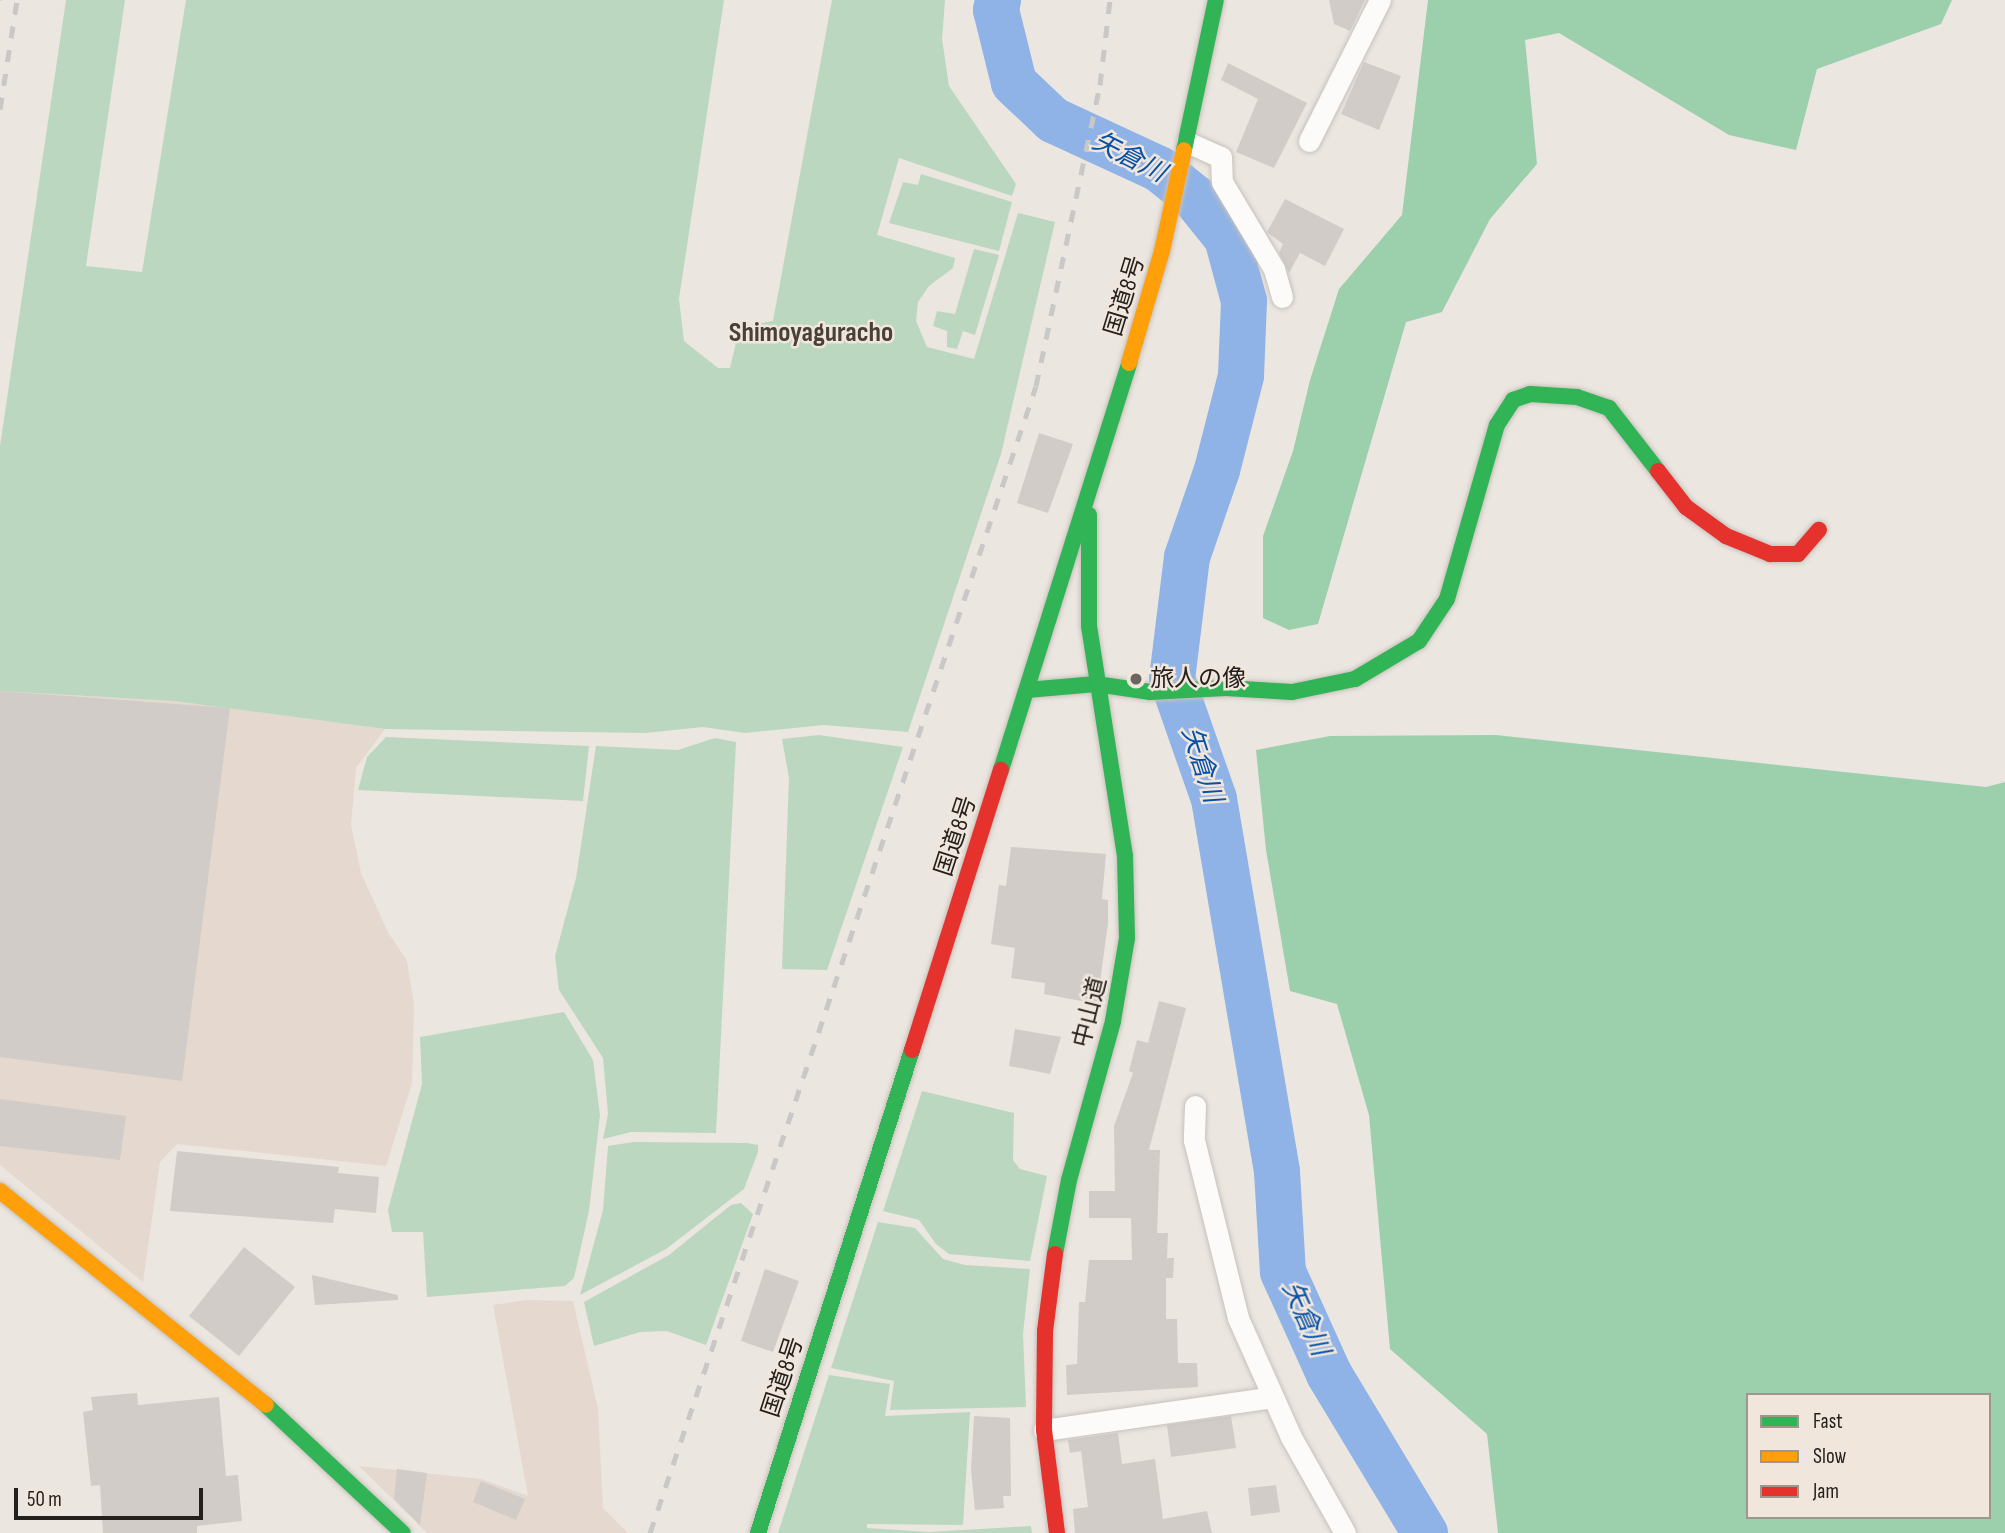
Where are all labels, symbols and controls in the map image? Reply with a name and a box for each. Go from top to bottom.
water label: 矢倉川 [1087,126,1171,190]
street label: 国道8号 [1099,252,1151,340]
district label: Shimoyaguracho [729,316,893,350]
place label: 旅人の像 [1150,665,1246,693]
marker: 旅人の像 [1128,671,1144,687]
water label: 矢倉川 [1174,723,1228,807]
street label: 国道8号 [930,792,982,880]
street label: 中山道 [1067,974,1113,1050]
water label: 矢倉川 [1275,1277,1335,1361]
street label: 国道8号 [757,1333,809,1421]
legend [1746,1393,1991,1519]
text: Fast [1813,1409,1843,1434]
text: Slow [1813,1444,1846,1469]
scale bar [18,1474,206,1518]
text: Jam [1813,1479,1839,1504]
text: 50 m [27,1487,62,1512]

